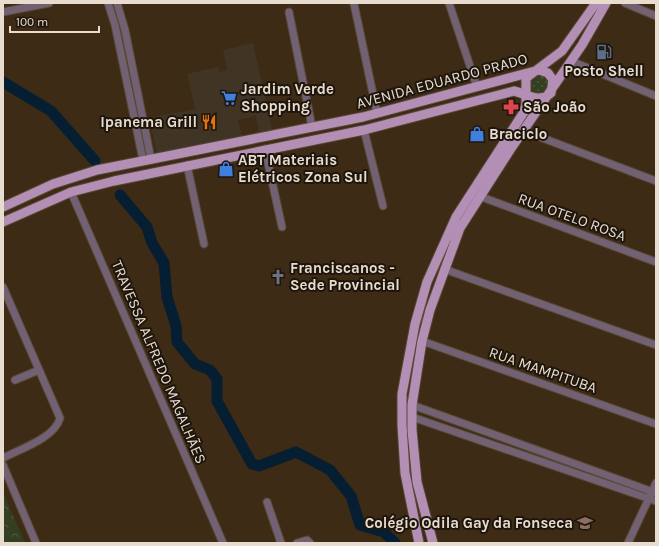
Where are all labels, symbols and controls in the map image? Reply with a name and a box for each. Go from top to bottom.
scale bar [10,8,99,34]
text: 100 m [16,15,48,29]
fuel station icon: Posto Shell [595,43,613,61]
street label: AVENIDA EDUARDO PRADO [354,49,530,113]
place label: Posto Shell [564,62,644,80]
place label: Jardim Verde Shopping [241,80,334,115]
supermarket icon: Jardim Verde Shopping [220,89,238,107]
pharmacy icon: São João [502,98,520,116]
place label: São João [523,98,586,116]
place label: Ipanema Grill [100,113,197,131]
restaurant icon: Ipanema Grill [200,113,218,131]
shop icon: Braciclo [468,125,486,143]
place label: Braciclo [489,125,547,143]
place label: ABT Materiais Elétricos Zona Sul [238,151,368,186]
shop icon: ABT Materiais Elétricos Zona Sul [217,160,235,178]
street label: RUA OTELO ROSA [516,189,629,245]
street label: TRAVESSA ALFREDO MAGALHÃES [108,258,210,466]
place label: Franciscanos - Sede Provincial [290,259,400,294]
church icon: Franciscanos - Sede Provincial [269,268,287,286]
street label: RUA MAMPITUBA [487,343,600,397]
place label: Colégio Odila Gay da Fonseca [365,514,573,532]
school or university icon: Colégio Odila Gay da Fonseca [576,514,594,532]

